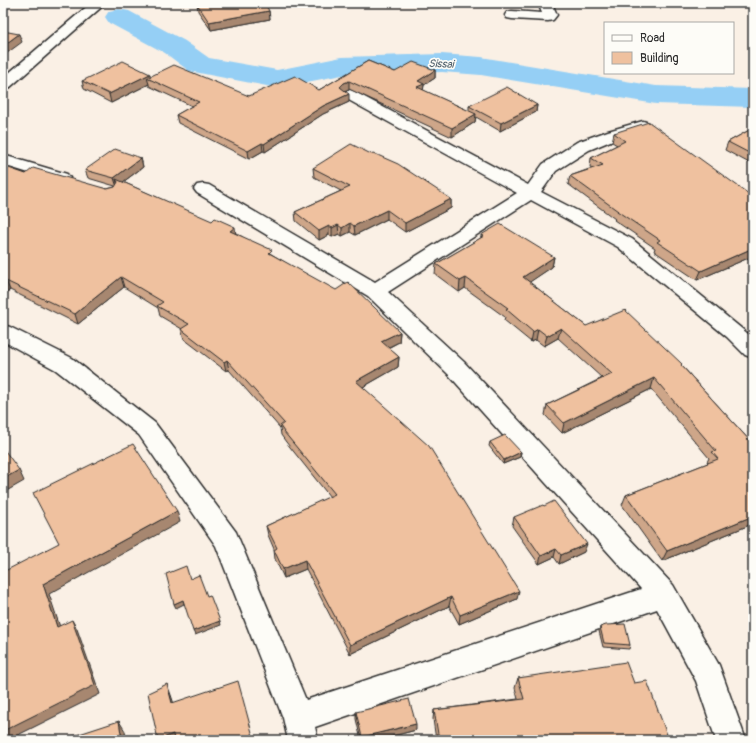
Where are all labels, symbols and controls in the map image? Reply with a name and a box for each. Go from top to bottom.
legend [604,22,734,74]
text: Road [640,31,665,46]
text: Building [640,51,679,66]
water label: Sissai [428,57,456,71]

